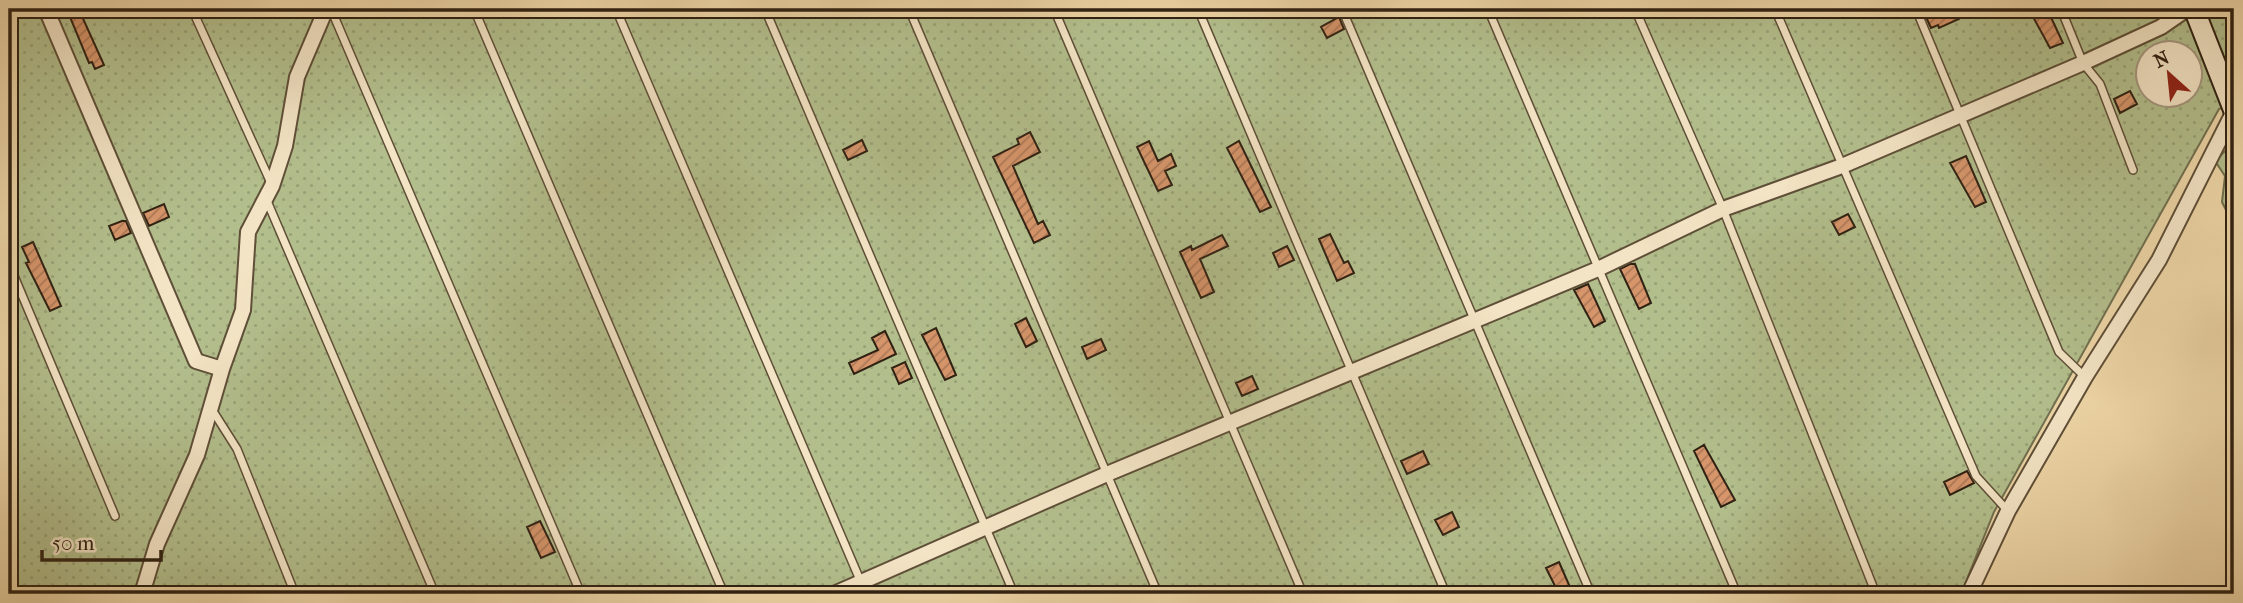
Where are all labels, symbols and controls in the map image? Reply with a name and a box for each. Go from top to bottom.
north arrow [2134,38,2204,108]
text: N [2150,46,2174,73]
scale bar [42,519,161,563]
text: 50 m [52,531,95,555]

